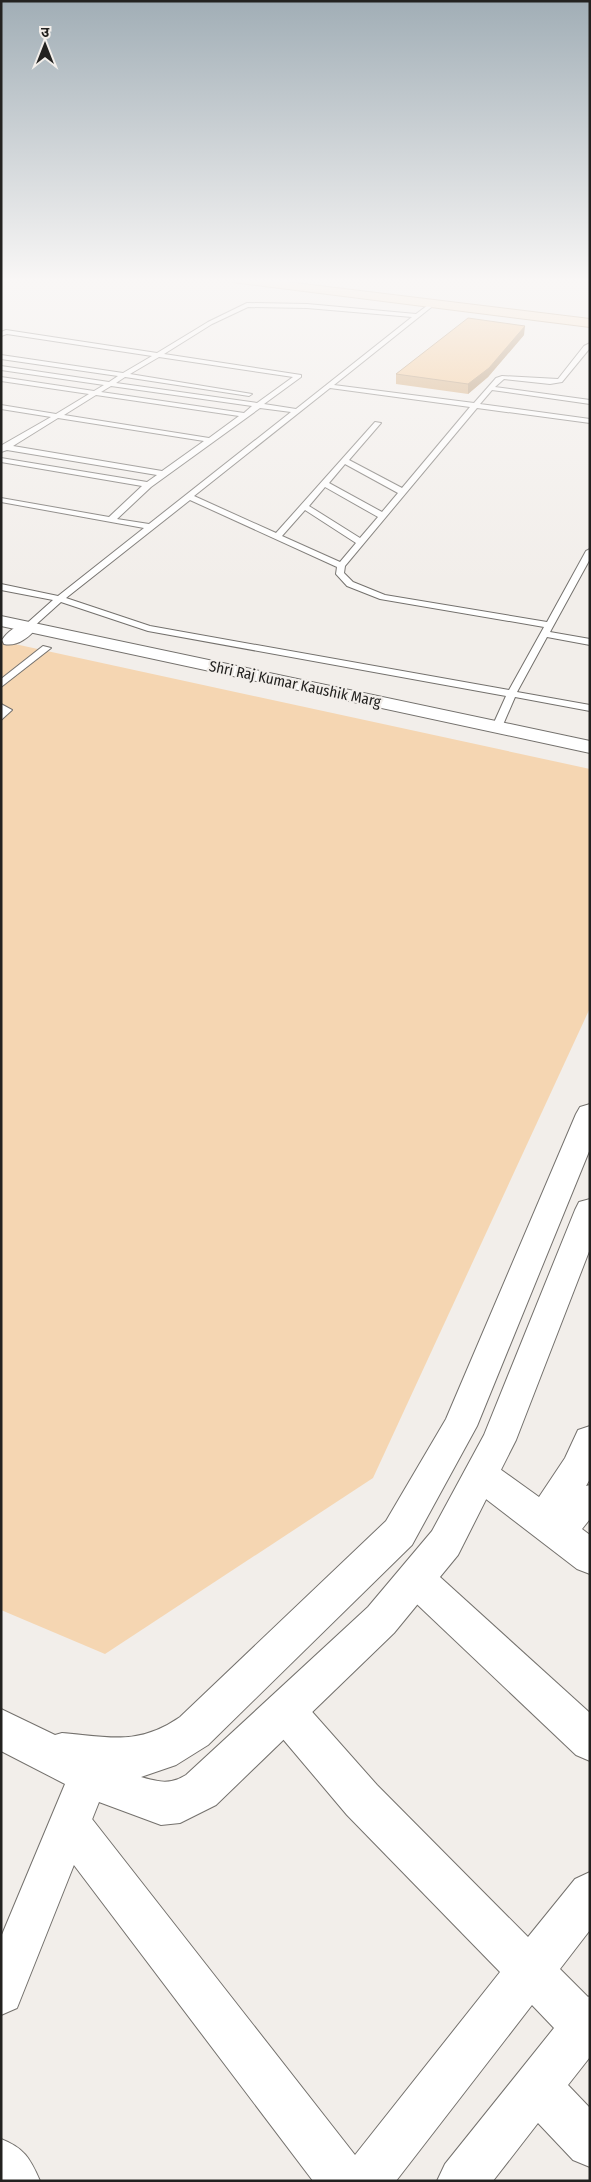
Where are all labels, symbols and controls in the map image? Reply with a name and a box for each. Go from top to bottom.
north arrow [20,20,70,70]
text: उ [41,24,50,41]
street label: Shri Raj Kumar Kaushik Marg [207,657,383,711]

